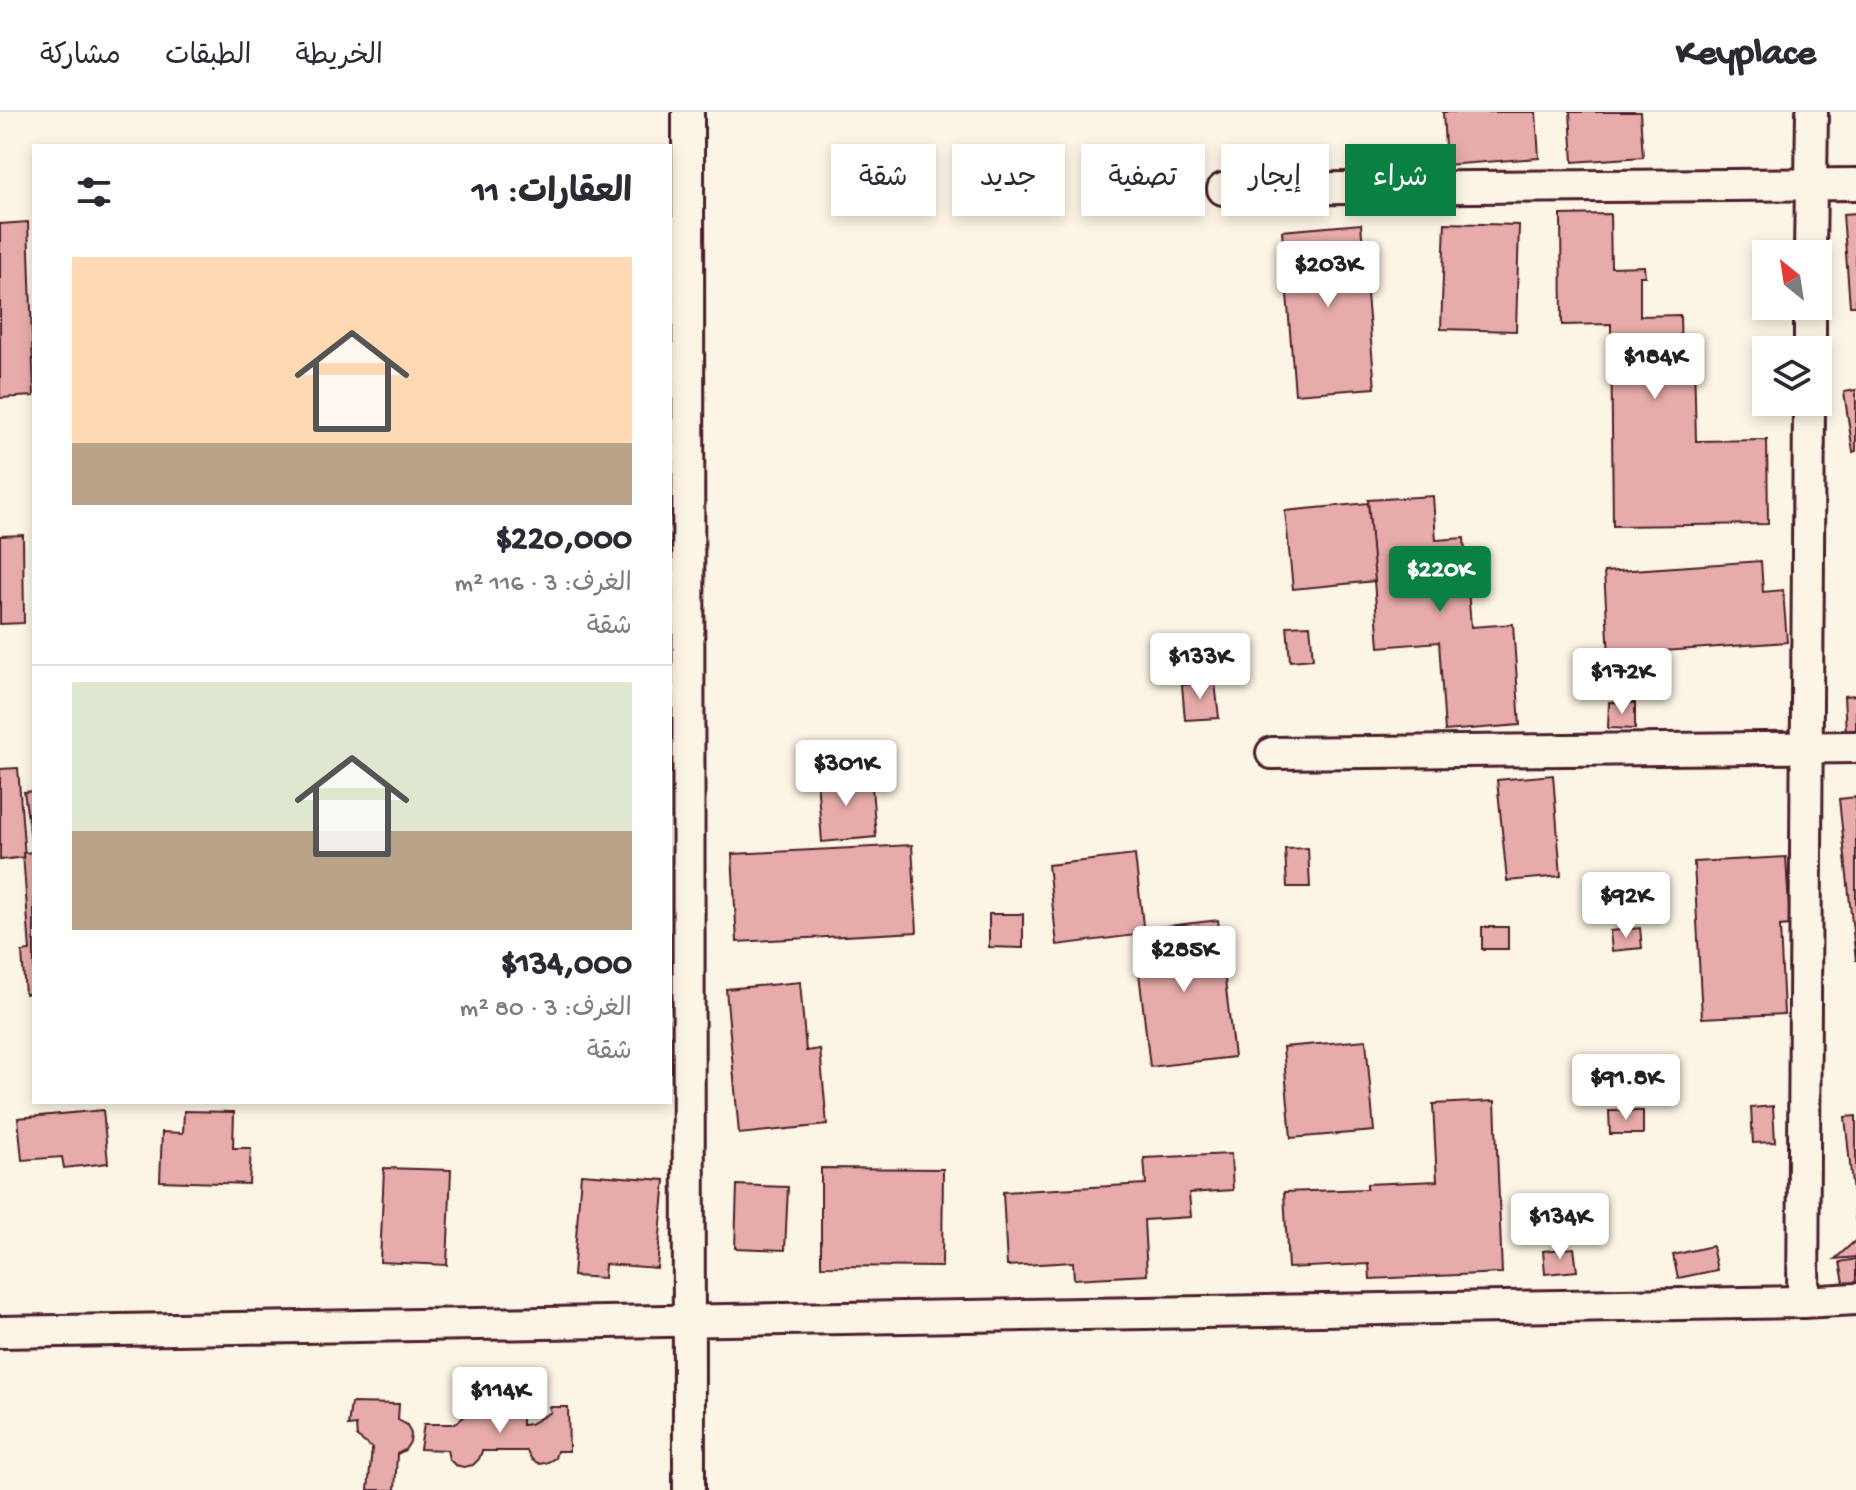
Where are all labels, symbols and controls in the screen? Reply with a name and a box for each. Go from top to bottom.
text: Keyplace [1676,33,1816,77]
text: مشاركة [40,41,121,74]
text: الطبقات [165,41,251,74]
text: الخريطة [295,41,383,74]
chip: شقة [831,144,936,216]
chip: جديد [952,144,1065,216]
chip: تصفية [1081,144,1205,216]
chip: إيجار [1221,144,1329,216]
chip: شراء [1345,144,1456,216]
icon: filters [72,170,116,214]
text: العقارات: 11 [472,175,632,215]
north arrow [1752,240,1832,320]
map controls [1752,240,1832,416]
pin: $203K [1272,241,1384,309]
text: $203K [1294,251,1362,282]
icon: home [280,309,424,453]
pin: $184K [1599,333,1711,401]
button: layers [1752,336,1832,416]
text: $184K [1623,343,1687,374]
text: $220,000 [495,521,632,561]
pin: $220K [1384,546,1496,614]
text: $220K [1407,556,1473,587]
text: الغرف: 3 · 116 m² [455,570,632,601]
text: شقة [587,613,632,644]
pin: $133K [1144,633,1256,701]
text: $133K [1168,643,1232,674]
pin: $172K [1566,648,1678,716]
text: $172K [1591,658,1653,689]
icon: home [280,734,424,878]
pin: $301K [790,740,902,808]
text: $301K [814,750,878,781]
pin: $92K [1579,872,1673,940]
text: $92K [1600,882,1652,913]
pin: $285K [1128,926,1240,994]
text: $285K [1151,936,1217,967]
text: $134,000 [501,946,632,986]
text: الغرف: 3 · 80 m² [460,995,632,1026]
text: شقة [587,1038,632,1069]
pin: $91.8K [1561,1054,1691,1122]
text: $91.8K [1590,1064,1662,1095]
pin: $134K [1504,1193,1616,1261]
text: $134K [1529,1203,1591,1234]
pin: $114K [444,1367,556,1435]
text: $114K [470,1377,530,1408]

